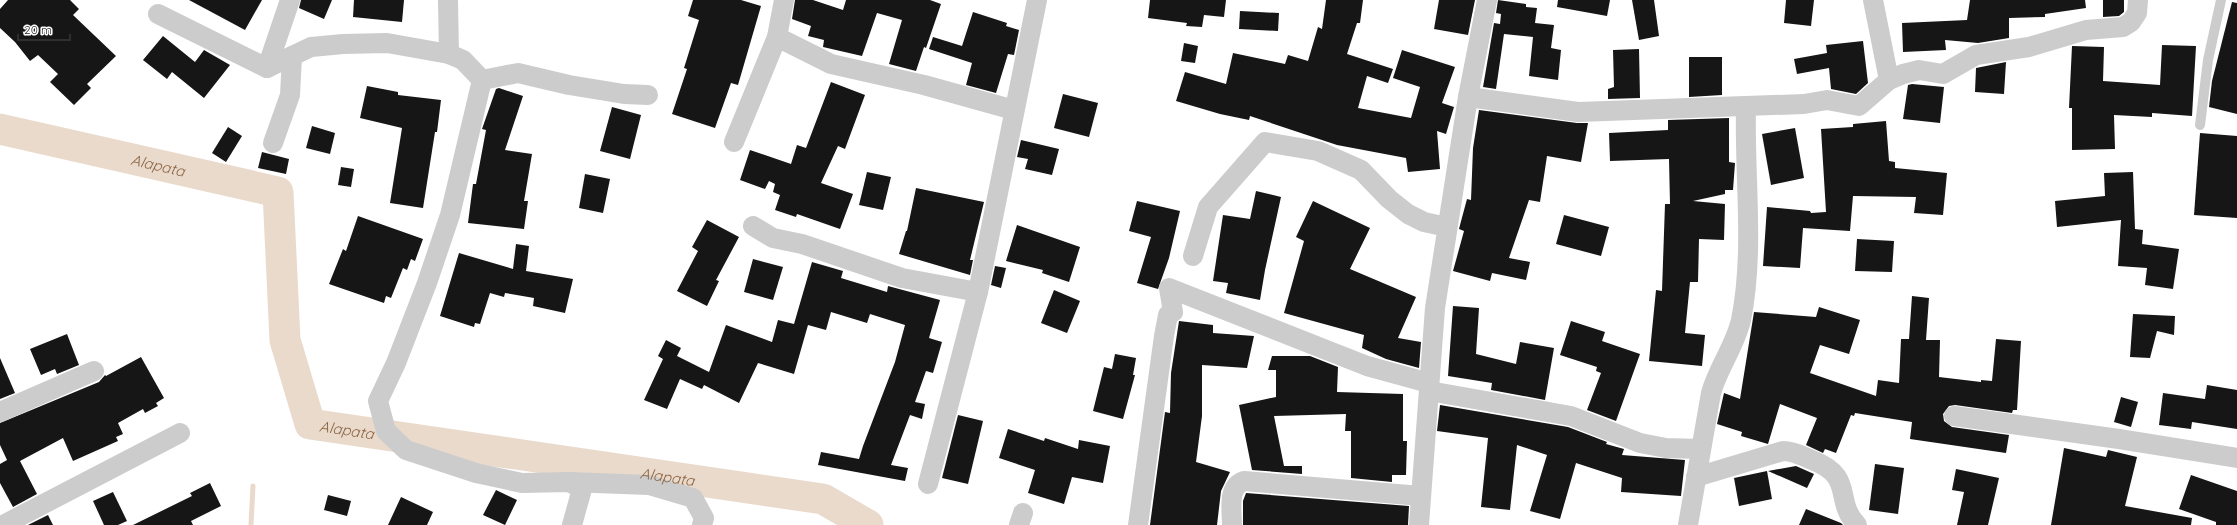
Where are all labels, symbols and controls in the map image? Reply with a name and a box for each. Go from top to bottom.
scale bar [18,16,70,42]
text: 20 m [24,22,52,37]
water label: Alapata [129,150,188,180]
water label: Alapata [318,416,376,443]
water label: Alapata [639,463,697,490]

